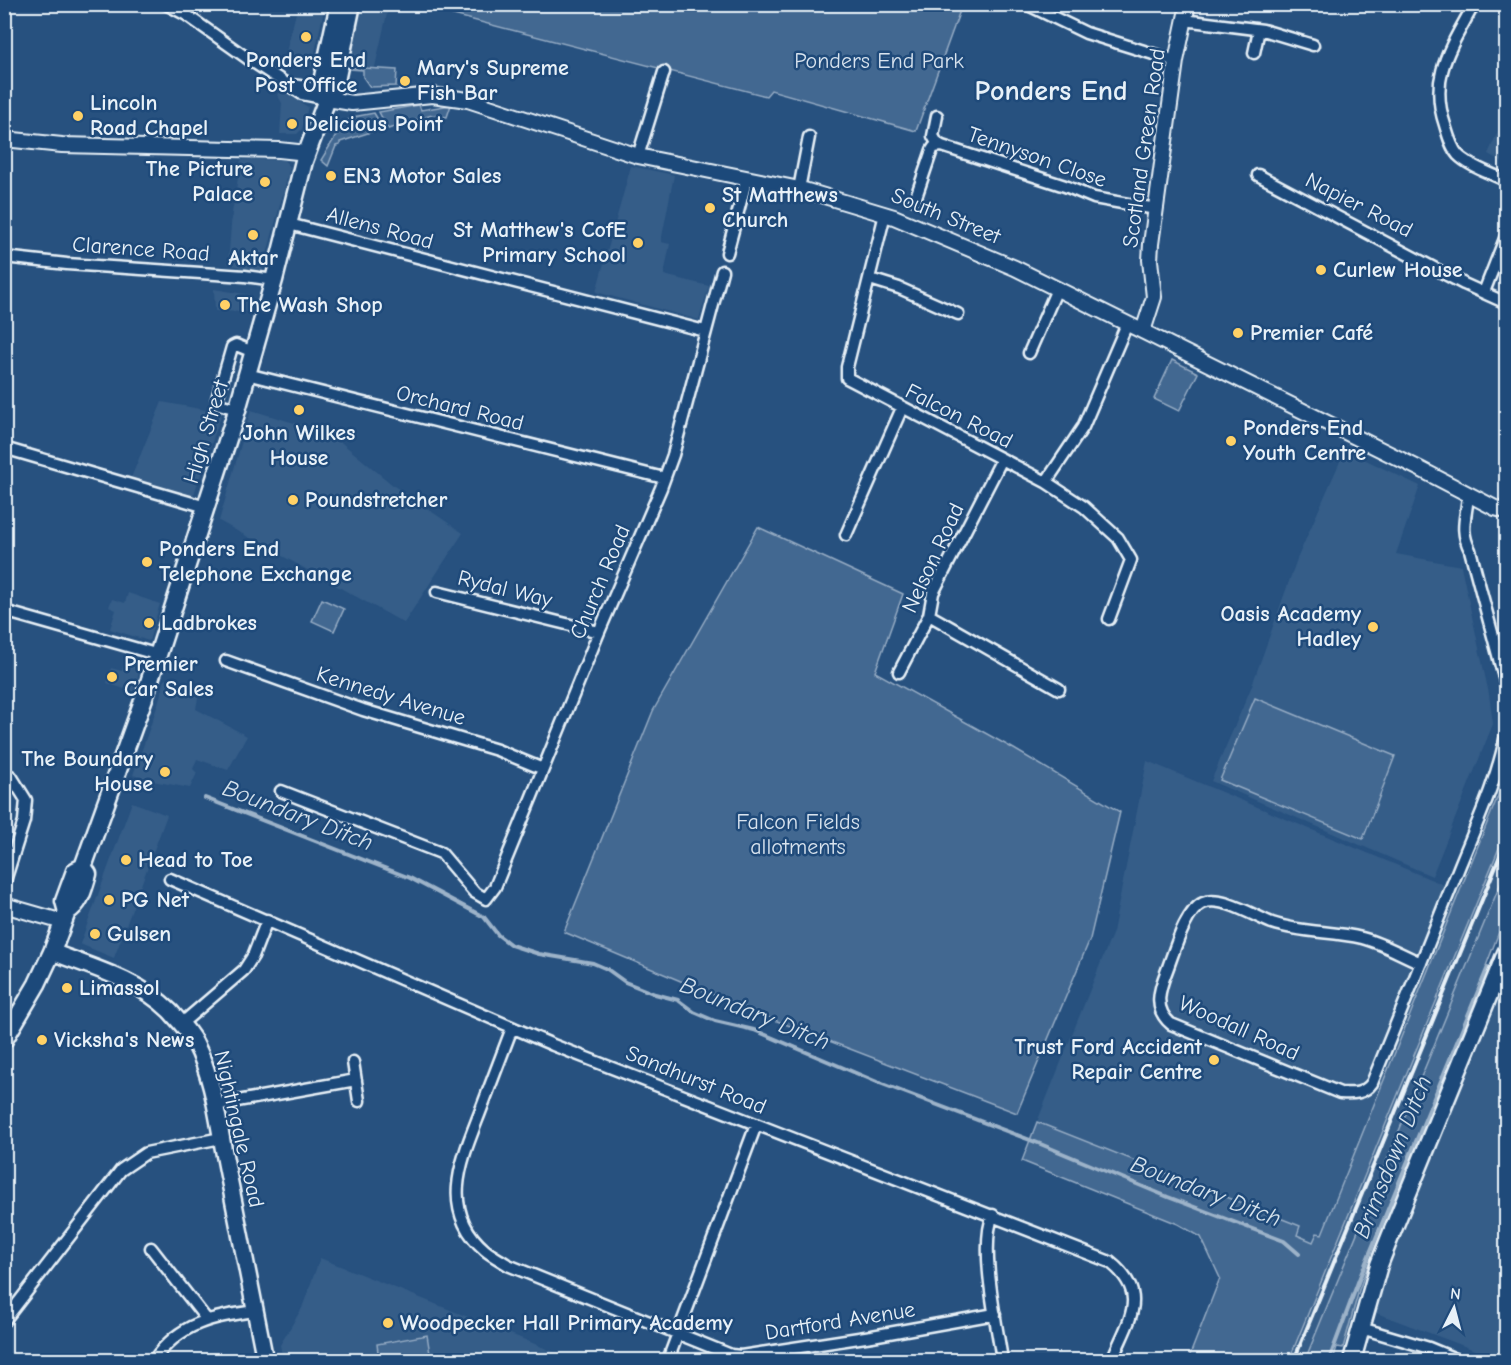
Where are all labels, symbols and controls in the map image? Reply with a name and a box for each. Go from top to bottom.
marker: Ponders End Post Office [299,30,313,44]
place label: Ponders End Post Office [246,47,366,98]
street label: Scotland Green Road [1117,47,1171,249]
park label: Ponders End Park [794,48,964,74]
place label: Mary's Supreme Fish Bar [417,55,569,106]
marker: Mary's Supreme Fish Bar [398,74,412,88]
district label: Ponders End [974,75,1128,107]
place label: Lincoln Road Chapel [90,90,208,141]
marker: Lincoln Road Chapel [71,109,85,123]
place label: Delicious Point [304,111,444,137]
marker: Delicious Point [285,117,299,131]
street label: Tennyson Close [964,121,1110,193]
place label: The Picture Palace [146,156,253,207]
place label: EN3 Motor Sales [343,163,501,189]
street label: Napier Road [1301,167,1417,243]
marker: EN3 Motor Sales [324,169,338,183]
marker: The Picture Palace [258,175,272,189]
place label: St Matthews Church [722,182,838,233]
street label: South Street [888,182,1005,250]
street label: Allens Road [324,201,436,255]
marker: St Matthews Church [703,201,717,215]
place label: St Matthew's CofE Primary School [453,217,626,268]
marker: Aktar [246,228,260,242]
street label: Clarence Road [71,231,211,267]
marker: St Matthew's CofE Primary School [631,236,645,250]
place label: Aktar [228,245,278,271]
place label: Curlew House [1333,257,1463,283]
marker: Curlew House [1314,263,1328,277]
place label: The Wash Shop [237,292,383,318]
marker: The Wash Shop [218,298,232,312]
place label: Premier Café [1250,320,1373,346]
marker: Premier Café [1231,326,1245,340]
street label: High Street [178,376,234,487]
street label: Falcon Road [901,378,1017,454]
street label: Orchard Road [394,380,526,436]
marker: John Wilkes House [292,403,306,417]
place label: Ponders End Youth Centre [1243,415,1366,466]
place label: John Wilkes House [243,420,355,471]
marker: Ponders End Youth Centre [1224,434,1238,448]
place label: Poundstretcher [305,487,447,513]
marker: Poundstretcher [286,493,300,507]
street label: Nelson Road [896,499,970,617]
street label: Church Road [564,521,636,643]
place label: Ponders End Telephone Exchange [159,536,352,587]
marker: Ponders End Telephone Exchange [140,555,154,569]
street label: Rydal Way [455,565,555,613]
place label: Oasis Academy Hadley [1220,601,1362,652]
place label: Ladbrokes [161,610,257,636]
marker: Ladbrokes [142,616,156,630]
marker: Oasis Academy Hadley [1366,620,1380,634]
place label: Premier Car Sales [124,651,214,702]
street label: Kennedy Avenue [313,661,469,731]
marker: Premier Car Sales [105,670,119,684]
place label: The Boundary House [21,746,154,797]
marker: The Boundary House [158,765,172,779]
water label: Boundary Ditch [219,773,377,857]
park label: Falcon Fields allotments [736,809,860,860]
place label: Head to Toe [138,847,253,873]
marker: Head to Toe [119,853,133,867]
place label: PG Net [121,887,190,913]
marker: PG Net [102,893,116,907]
place label: Gulsen [107,921,171,947]
marker: Gulsen [88,927,102,941]
water label: Boundary Ditch [676,970,834,1056]
place label: Limassol [79,975,160,1001]
marker: Limassol [60,981,74,995]
street label: Woodall Road [1175,990,1303,1066]
place label: Vicksha's News [54,1027,194,1053]
marker: Vicksha's News [35,1033,49,1047]
place label: Trust Ford Accident Repair Centre [1015,1034,1203,1085]
street label: Sandhurst Road [622,1040,770,1120]
street label: Nightingale Road [208,1048,270,1210]
marker: Trust Ford Accident Repair Centre [1207,1053,1221,1067]
water label: Brimsdown Ditch [1347,1072,1437,1242]
water label: Boundary Ditch [1127,1149,1285,1233]
north arrow [1424,1278,1484,1338]
text: N [1449,1285,1462,1304]
street label: Dartford Avenue [763,1296,917,1346]
place label: Woodpecker Hall Primary Academy [400,1310,734,1336]
marker: Woodpecker Hall Primary Academy [381,1316,395,1330]

